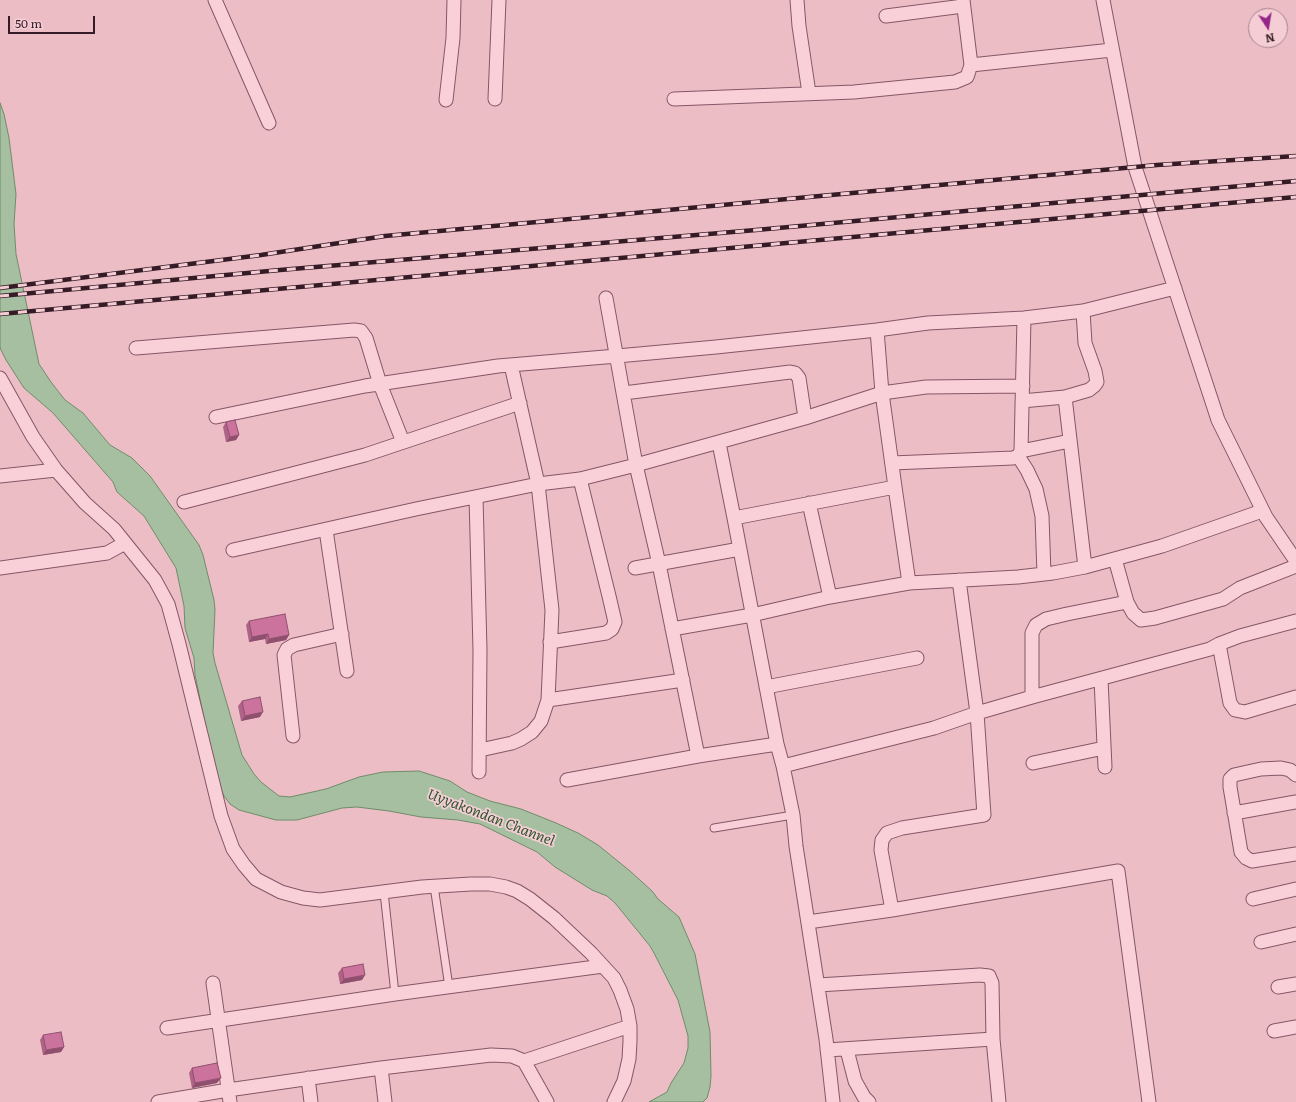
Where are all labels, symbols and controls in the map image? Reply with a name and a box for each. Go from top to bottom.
scale bar [10,8,97,34]
north arrow [1248,8,1288,48]
text: 50 m [15,14,42,32]
text: N [1264,30,1276,48]
water label: Uyyakondan Channel [425,786,557,850]

